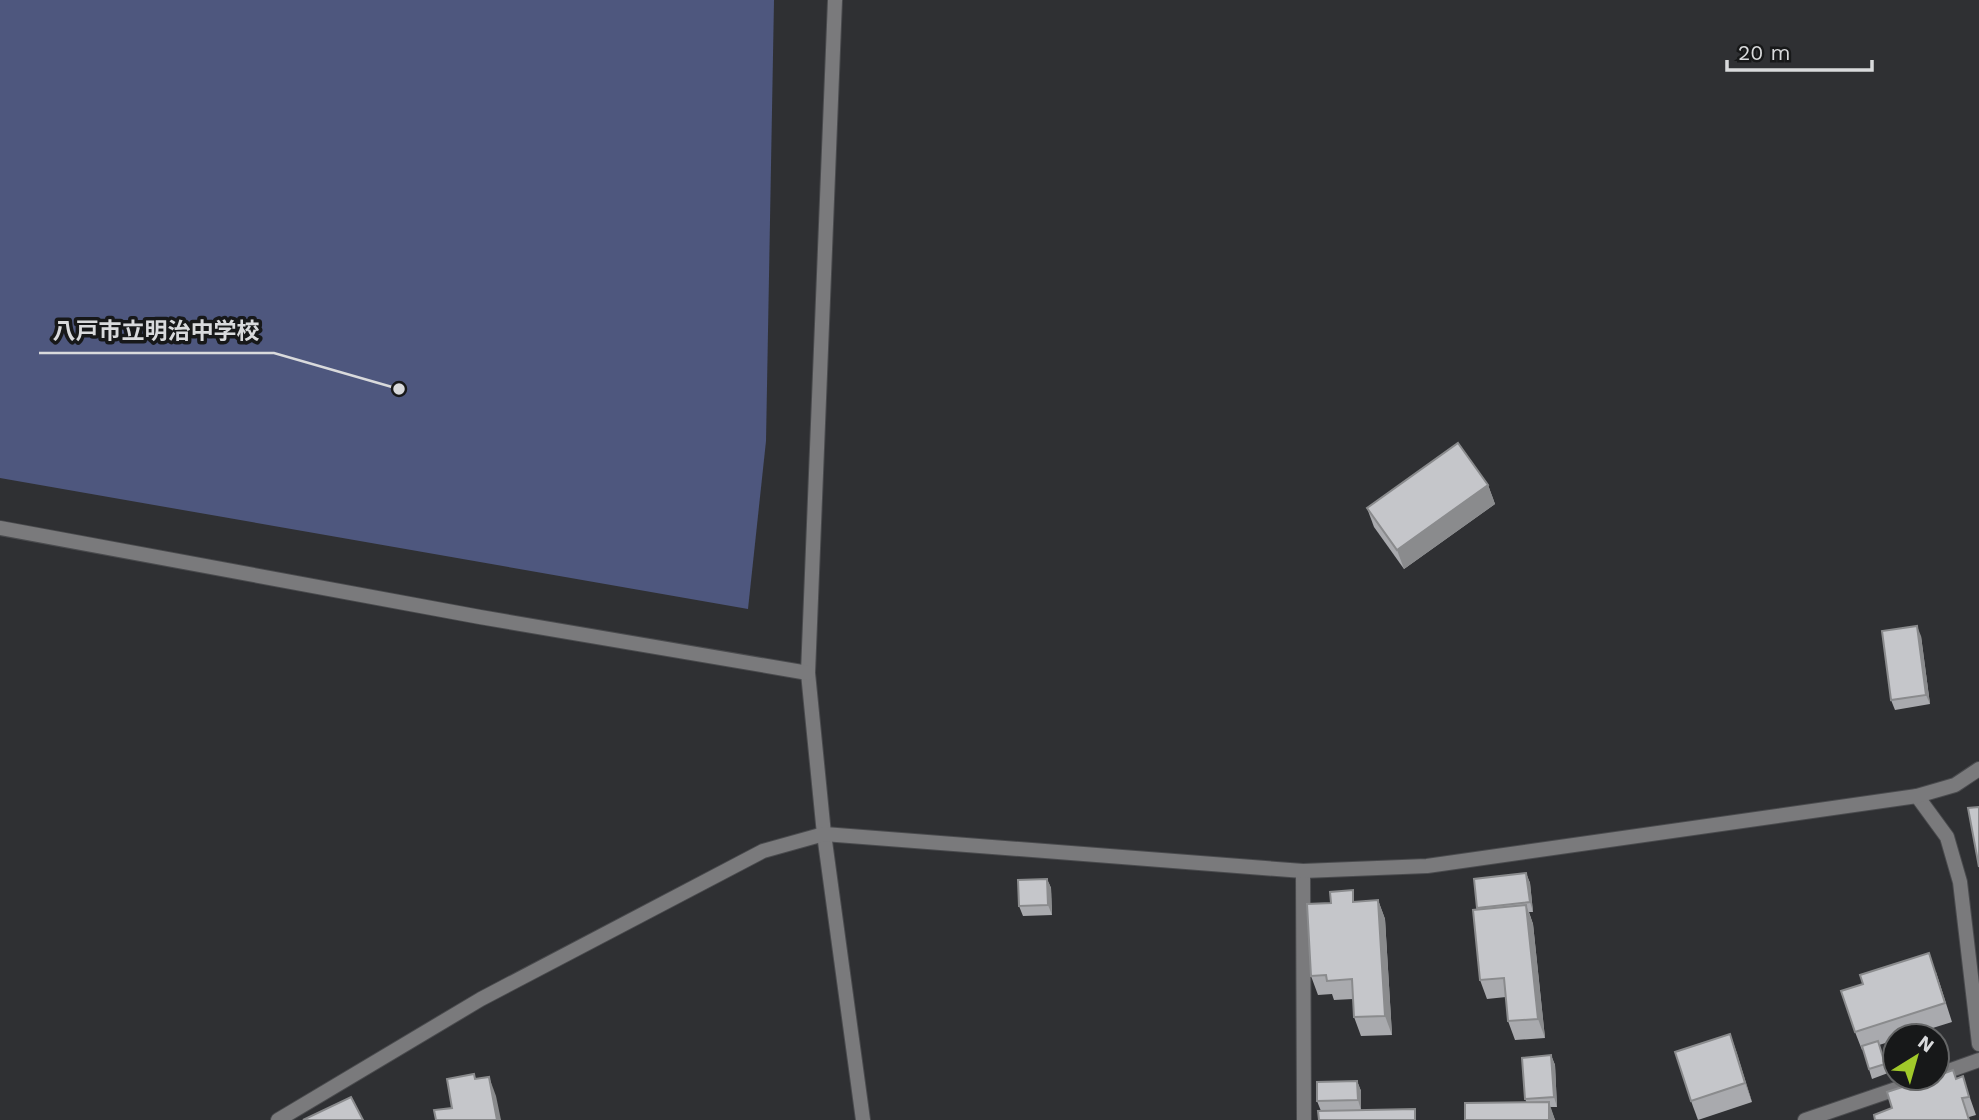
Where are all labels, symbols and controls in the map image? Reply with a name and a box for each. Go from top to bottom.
scale bar [1727,28,1872,72]
text: 20 m [1738,40,1790,65]
callout: 八戸市立明治中学校 [39,309,274,353]
text: 八戸市立明治中学校 [53,318,260,345]
north arrow [1881,1022,1951,1092]
text: N [1913,1030,1938,1057]

